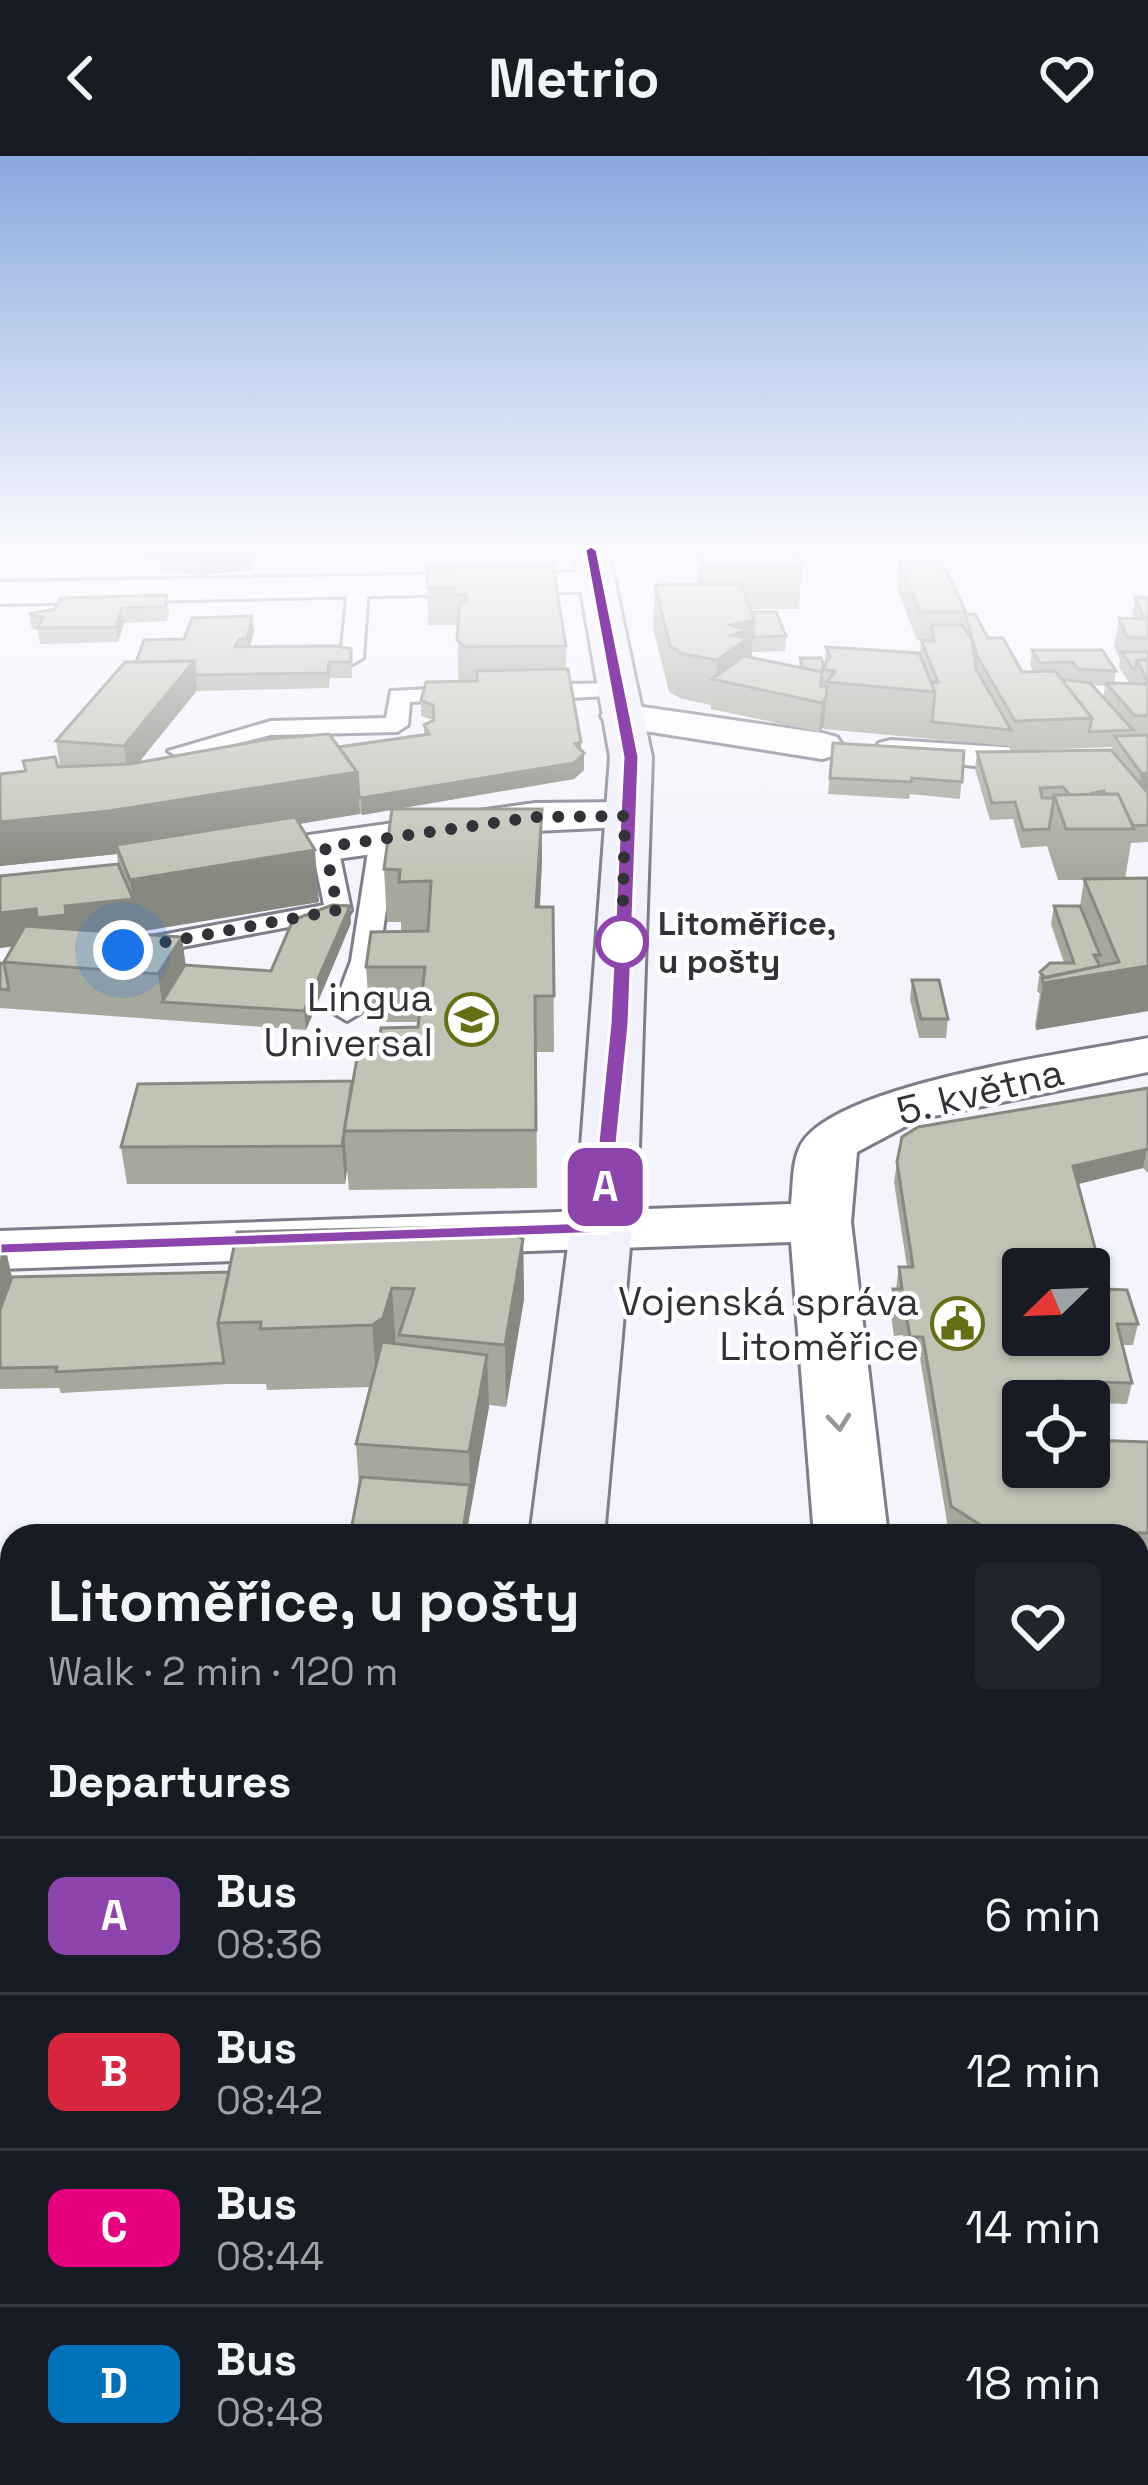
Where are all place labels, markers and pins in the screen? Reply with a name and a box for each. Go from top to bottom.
place label: Litoměřice, u pošty [658,903,836,983]
marker: Litoměřice, u pošty [597,917,647,967]
place label: Lingua Universal [264,973,433,1067]
school or university icon: Lingua Universal [444,991,500,1047]
place label: Vojenská správa Litoměřice [618,1277,919,1371]
public building icon: Vojenská správa Litoměřice [930,1295,986,1351]

